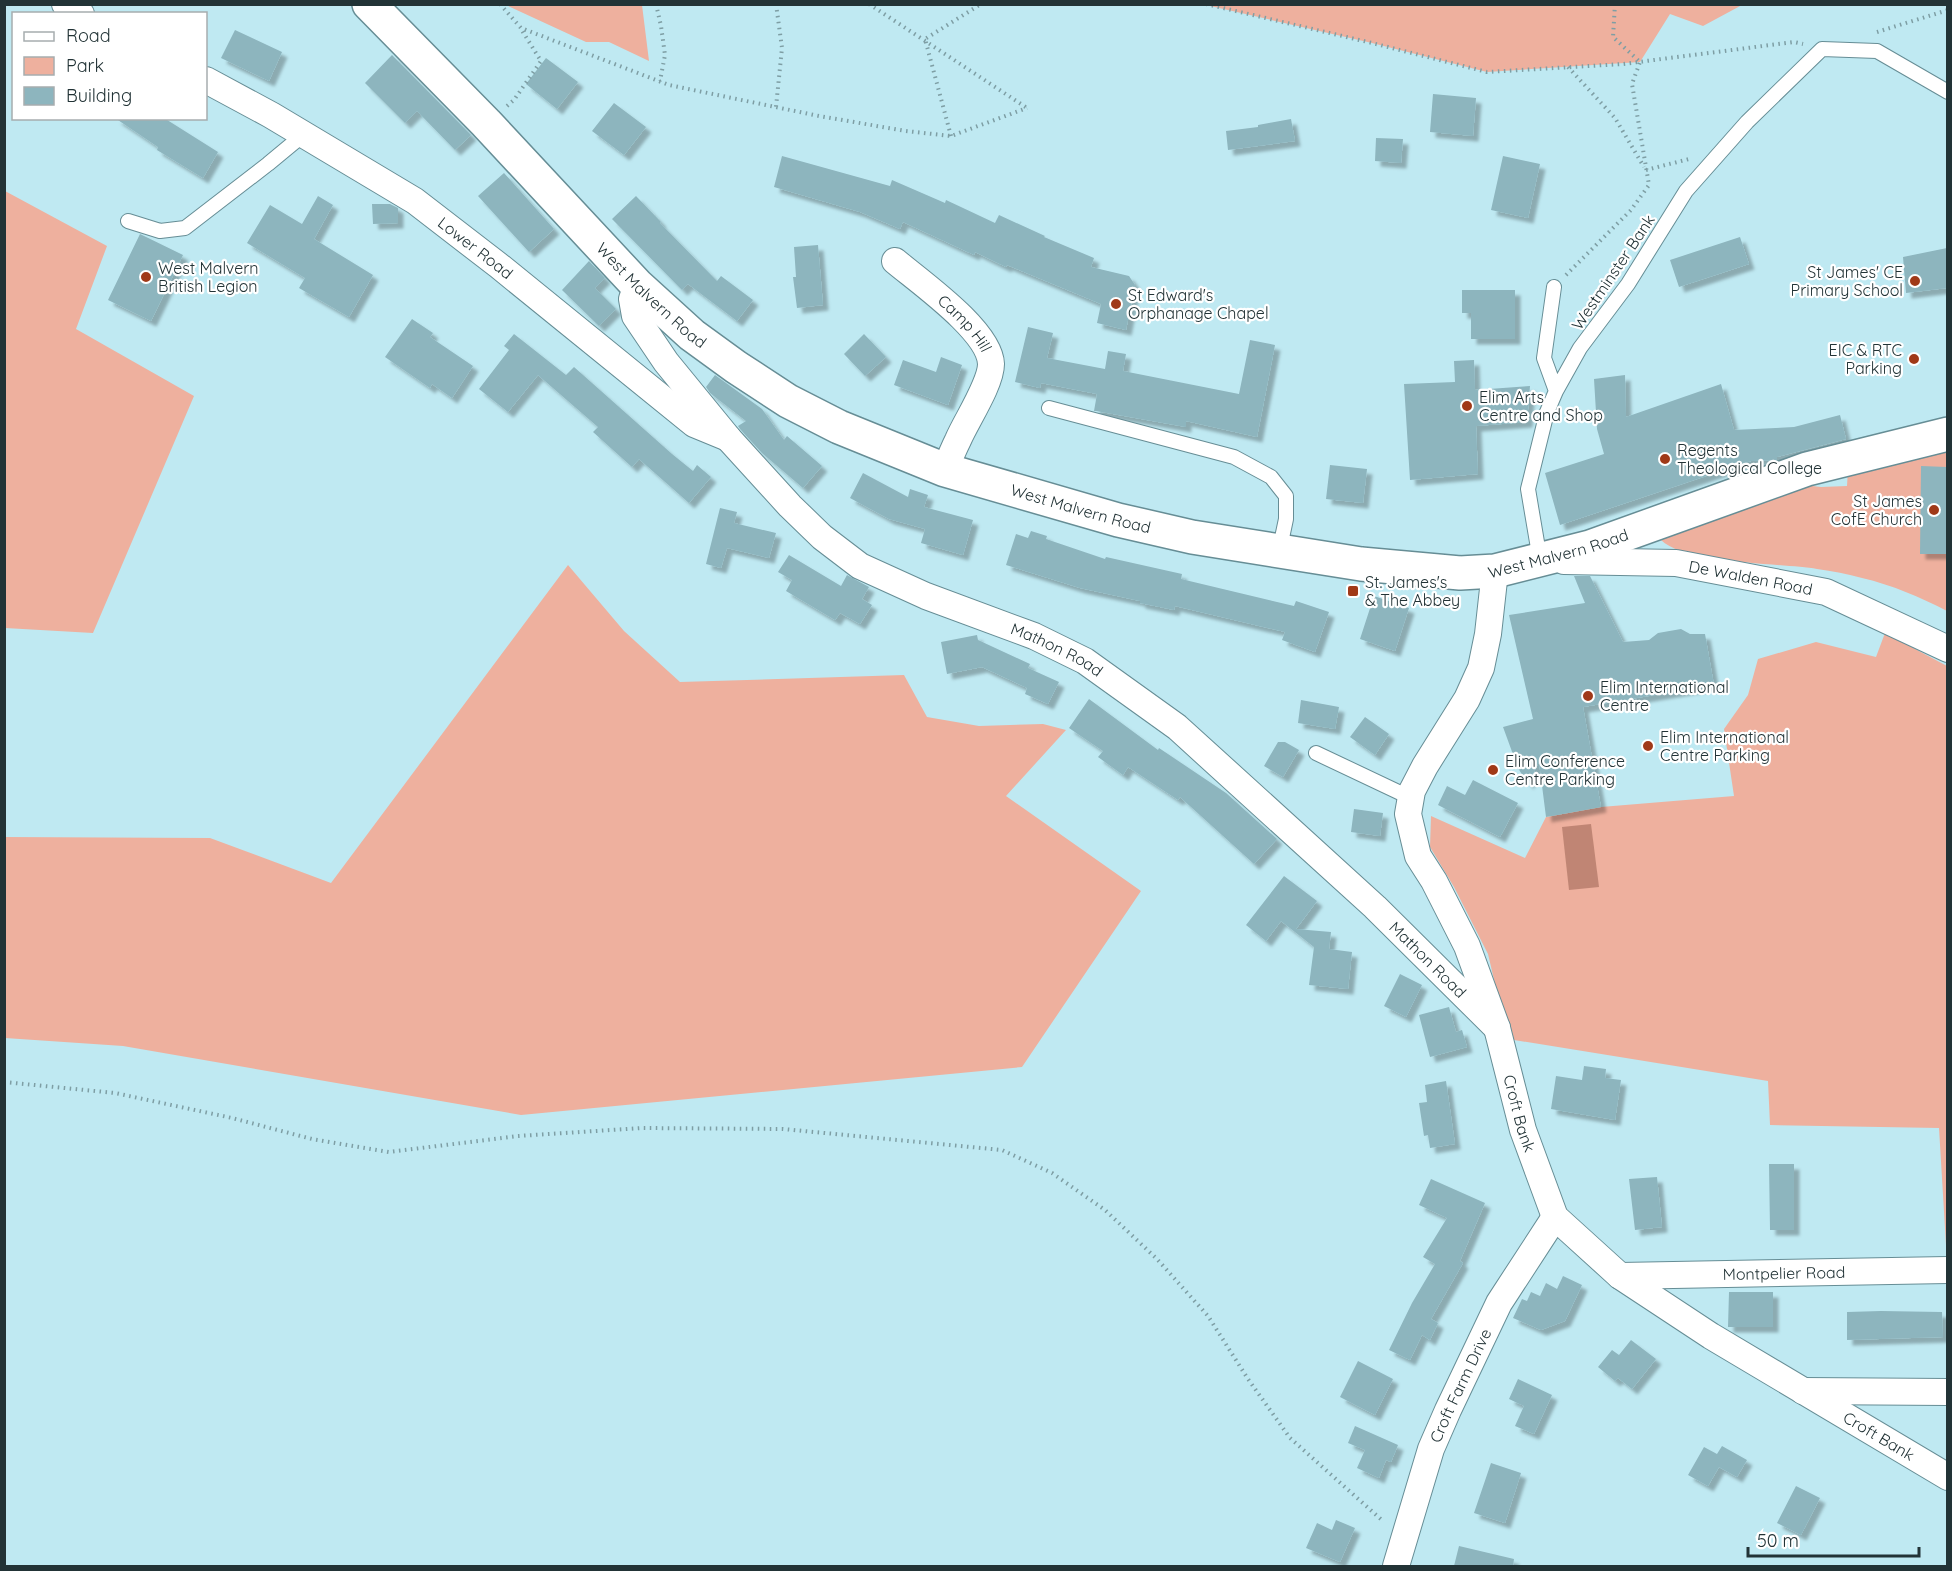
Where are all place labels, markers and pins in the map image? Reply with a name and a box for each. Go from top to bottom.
place label: West Malvern British Legion [158,258,259,296]
place label: St James' CE Primary School [1791,262,1903,300]
marker: West Malvern British Legion [139,270,153,284]
marker: St James' CE Primary School [1908,274,1922,288]
place label: St Edward's Orphanage Chapel [1128,285,1269,323]
marker: St Edward's Orphanage Chapel [1109,297,1123,311]
place label: EIC & RTC Parking [1829,340,1902,378]
marker: EIC & RTC Parking [1907,352,1921,366]
place label: Elim Arts Centre and Shop [1479,387,1603,425]
marker: Elim Arts Centre and Shop [1460,399,1474,413]
place label: Regents Theological College [1677,440,1822,478]
marker: Regents Theological College [1658,452,1672,466]
place label: St James CofE Church [1831,491,1922,529]
marker: St James CofE Church [1927,503,1941,517]
place label: St. James's & The Abbey [1365,572,1460,610]
marker: St. James's & The Abbey [1346,584,1360,598]
place label: Elim International Centre [1600,677,1729,715]
marker: Elim International Centre [1581,689,1595,703]
place label: Elim International Centre Parking [1660,727,1789,765]
marker: Elim International Centre Parking [1641,739,1655,753]
place label: Elim Conference Centre Parking [1505,751,1625,789]
marker: Elim Conference Centre Parking [1486,763,1500,777]

